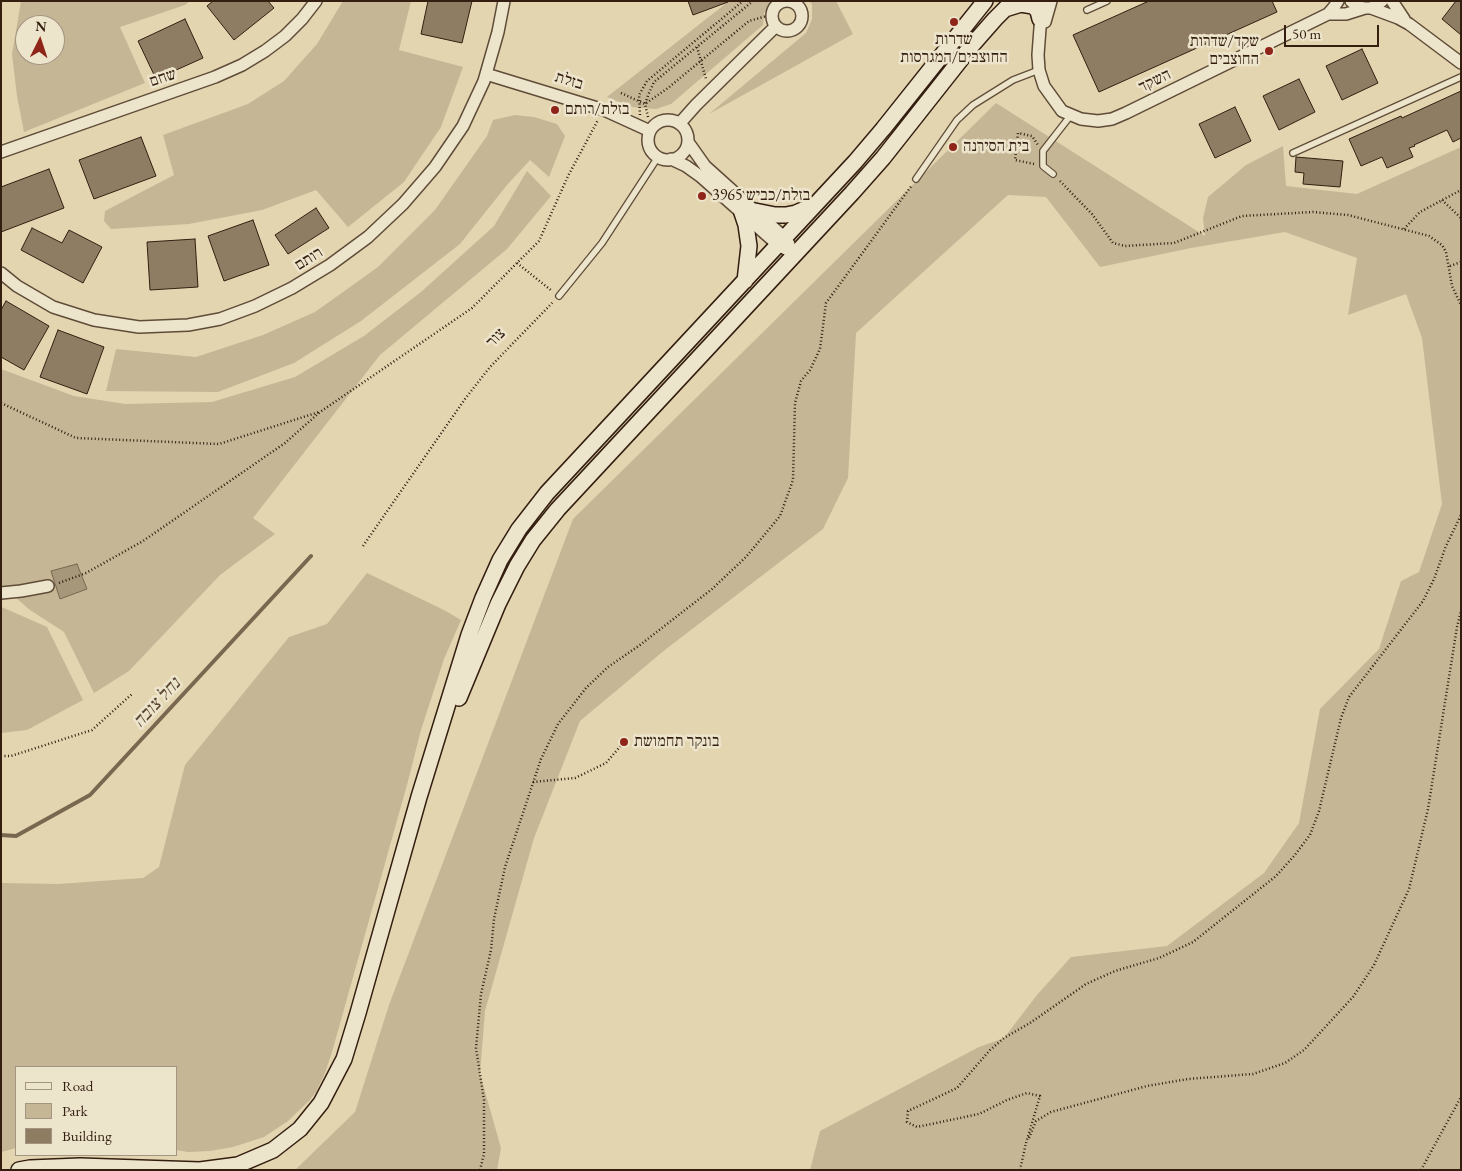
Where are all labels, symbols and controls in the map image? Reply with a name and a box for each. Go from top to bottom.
north arrow [15,15,65,65]
scale bar [1287,15,1382,47]
marker: שדרות החוצבים/המגרסות [948,16,960,28]
text: N [35,17,47,35]
text: 50 m [1292,24,1321,43]
place label: שדרות החוצבים/המגרסות [900,30,1008,68]
place label: שקד/שדרות החוצבים [1190,32,1259,70]
marker: שקד/שדרות החוצבים [1263,45,1275,57]
street label: שחם [147,65,179,91]
street label: השקד [1136,65,1174,97]
street label: בזלת [553,68,585,94]
place label: בזלת/רותם [565,100,629,120]
marker: בזלת/רותם [549,104,561,116]
place label: בית הסירנה [963,137,1029,157]
marker: בית הסירנה [947,141,959,153]
place label: בזלת/כביש 3965 [712,186,810,206]
marker: בזלת/כביש 3965 [696,190,708,202]
street label: רותם [291,243,327,275]
street label: צור [482,324,510,352]
water label: נחל צובה [129,674,185,732]
place label: בונקר תחמושת [634,732,719,752]
marker: בונקר תחמושת [618,736,630,748]
legend [15,1066,178,1156]
text: Road [62,1076,93,1095]
text: Park [62,1101,88,1120]
text: Building [62,1126,112,1145]

